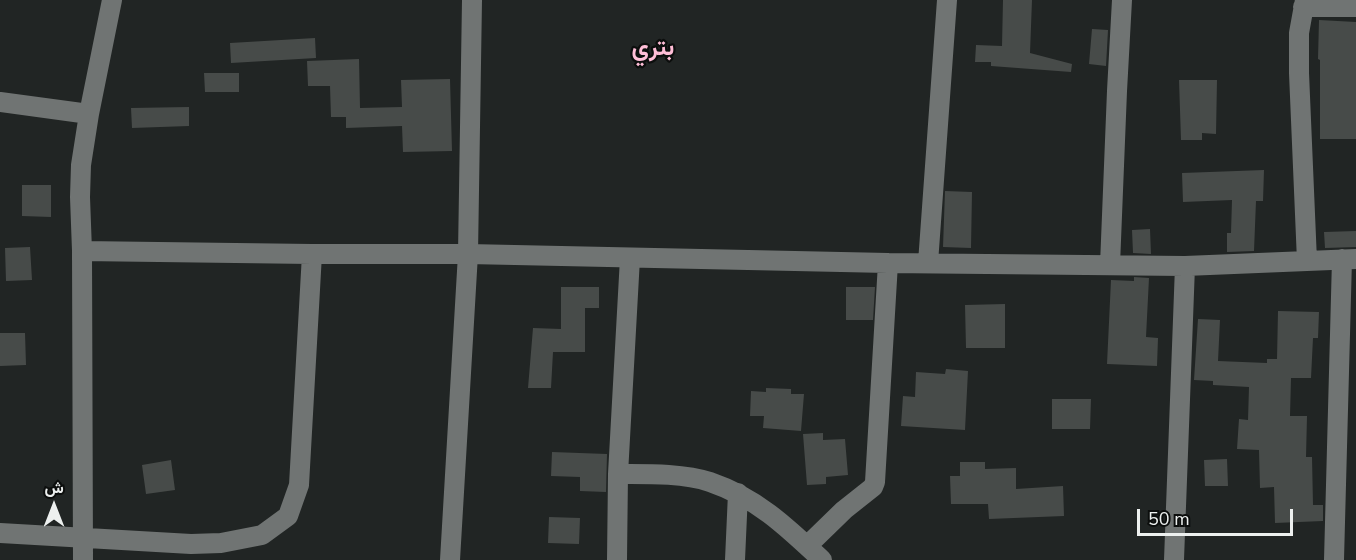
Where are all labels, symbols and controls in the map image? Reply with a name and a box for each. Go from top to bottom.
district label: بتري [632,35,674,63]
north arrow [24,476,84,536]
text: ش [44,477,64,499]
scale bar [1140,497,1296,535]
text: 50 m [1148,507,1190,531]

